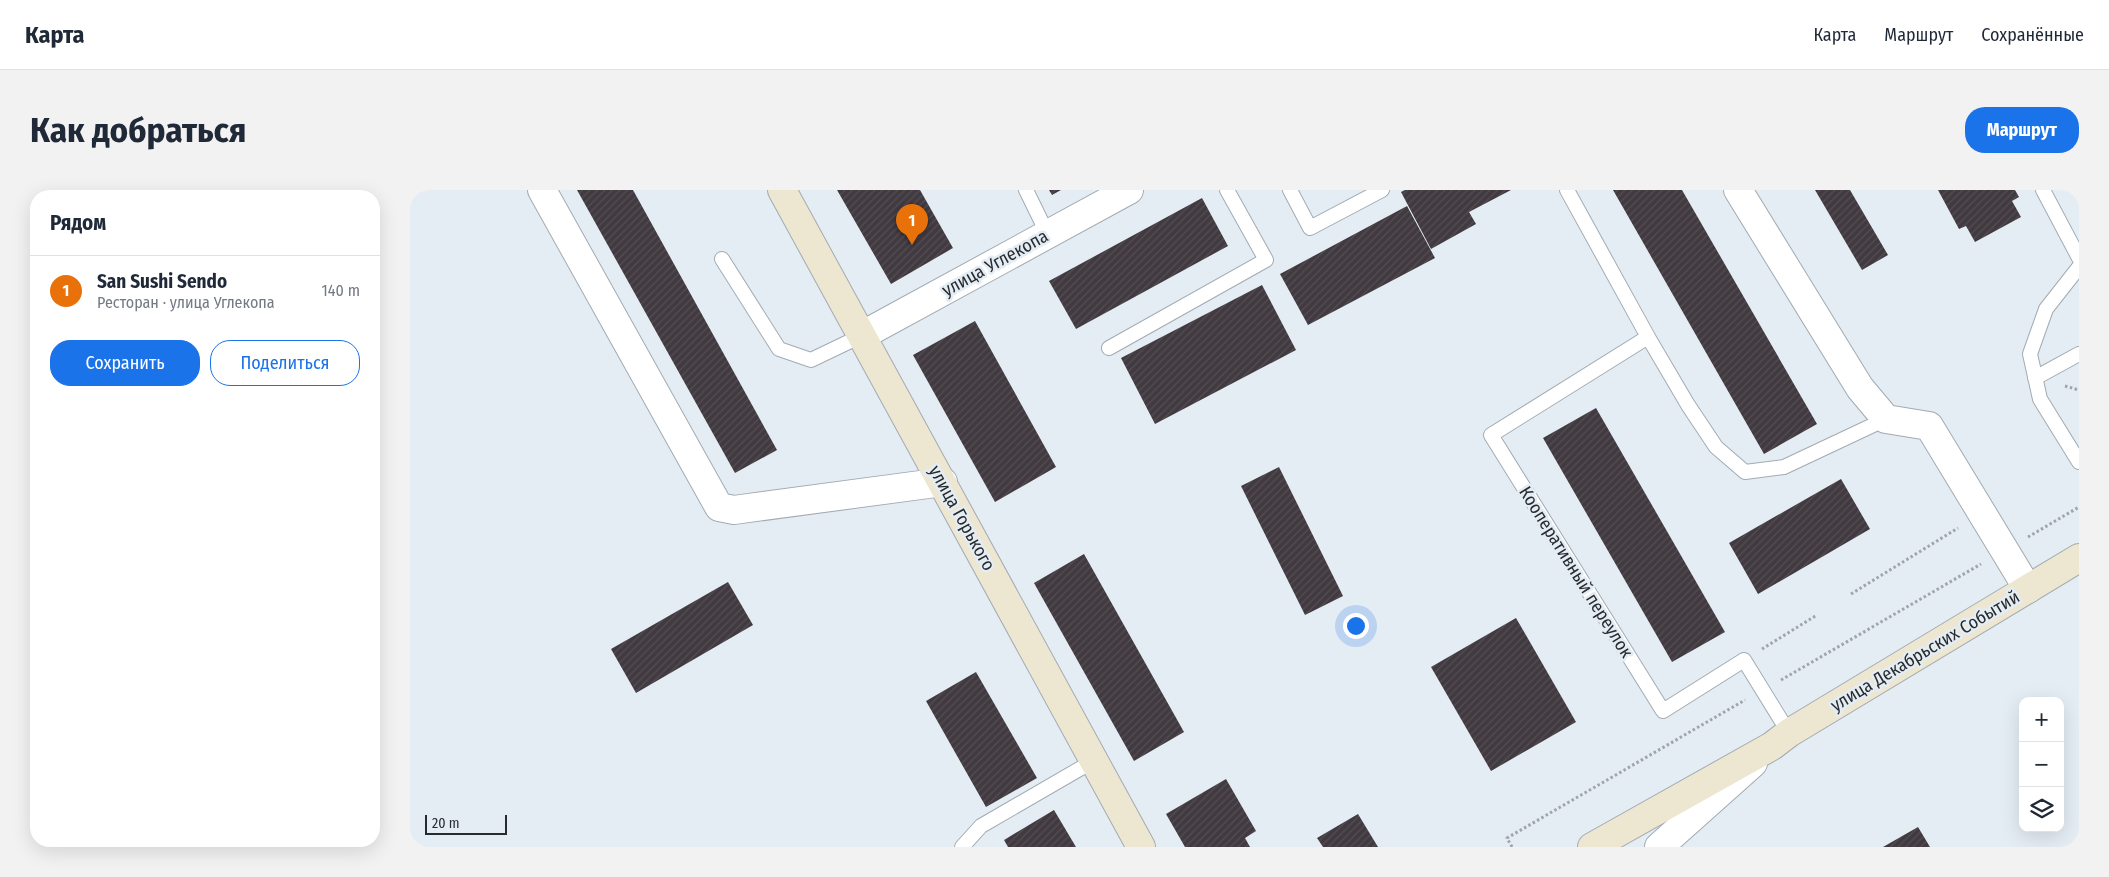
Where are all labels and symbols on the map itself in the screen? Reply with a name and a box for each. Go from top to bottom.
pin: 1 [896,204,928,245]
street label: улица Углекопа [938,225,1052,301]
street label: улица Горького [924,462,1000,574]
street label: Кооперативный переулок [1514,482,1638,662]
street label: улица Декабрьских Событий [1827,586,2023,716]
your location [1343,613,1369,639]
scale bar [425,812,508,835]

